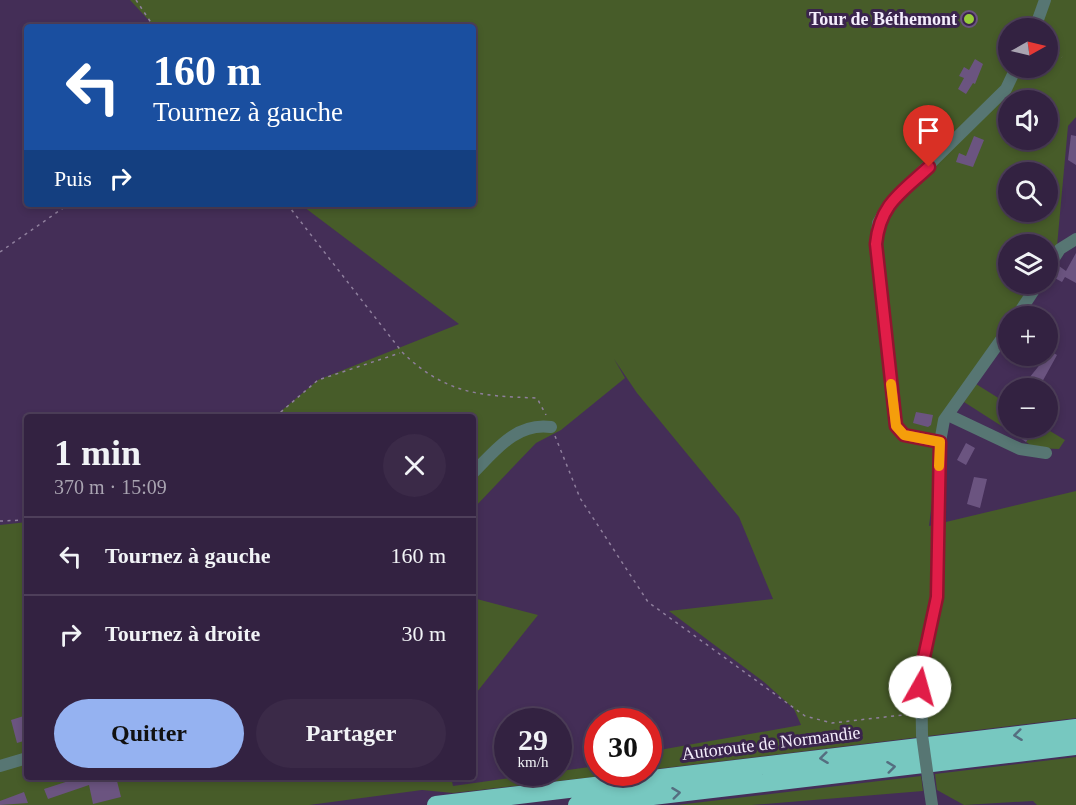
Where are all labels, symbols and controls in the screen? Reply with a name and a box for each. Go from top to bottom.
place label: Tour de Béthemont [809,9,957,29]
marker: Tour de Béthemont [962,12,976,26]
north arrow [998,18,1058,78]
map controls [998,18,1058,438]
icon: left [54,48,132,126]
text: 160 m [153,48,262,94]
button: sound [998,90,1058,150]
text: Tournez à gauche [153,97,343,127]
pin [903,105,954,167]
icon: arrive [912,114,945,147]
icon: right [104,162,137,195]
button: search [998,162,1058,222]
text: Puis [54,166,92,191]
button: layers [998,234,1058,294]
button: + [998,306,1058,366]
button: − [998,378,1058,438]
text: 1 min [54,433,141,473]
button: close [383,434,446,497]
text: 370 m · 15:09 [54,476,167,498]
icon: left [54,540,87,573]
text: Tournez à gauche [105,543,270,568]
text: 160 m [390,543,446,568]
icon: right [54,618,87,651]
text: Tournez à droite [105,621,260,646]
text: 30 m [401,621,446,646]
position arrow [888,655,952,719]
button: Quitter [54,699,244,768]
button: Partager [256,699,446,768]
speed limit sign: 30 [584,708,662,786]
street label: Autoroute de Normandie [680,722,862,764]
text: 29 [518,723,548,756]
one-way arrow [1013,728,1022,741]
one-way arrow [820,751,829,764]
text: km/h [518,754,548,770]
one-way arrow [886,762,896,774]
one-way arrow [672,787,681,800]

